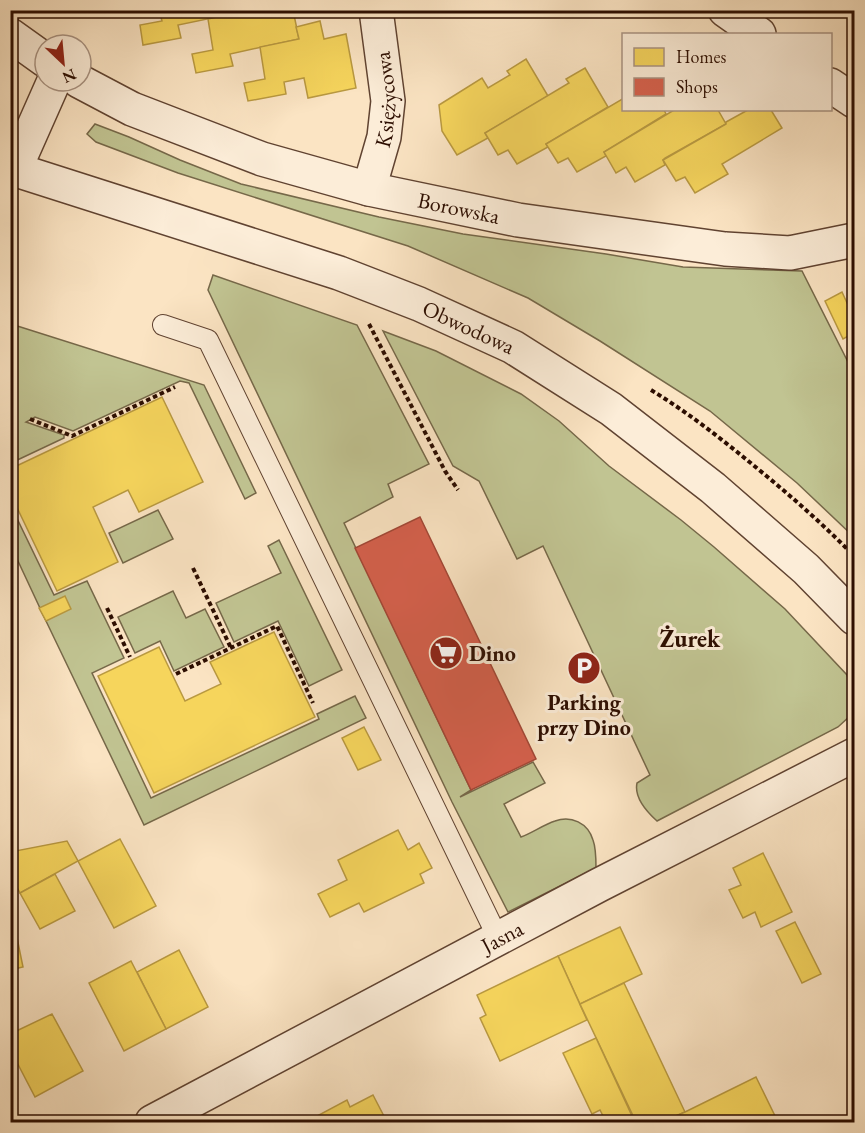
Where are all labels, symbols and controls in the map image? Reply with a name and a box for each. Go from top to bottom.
north arrow [33,33,93,93]
legend [622,33,832,111]
text: Homes [676,45,727,68]
street label: Księżycowa [368,50,403,151]
text: N [59,64,80,88]
text: Shops [676,75,718,98]
street label: Borowska [415,186,502,231]
street label: Obwodowa [418,294,520,361]
district label: Żurek [660,623,721,654]
supermarket icon: Dino [428,635,464,671]
place label: Dino [469,639,516,668]
parking icon: Parking przy Dino [566,650,602,686]
place label: Parking przy Dino [537,688,631,742]
street label: Jasna [474,914,528,961]

